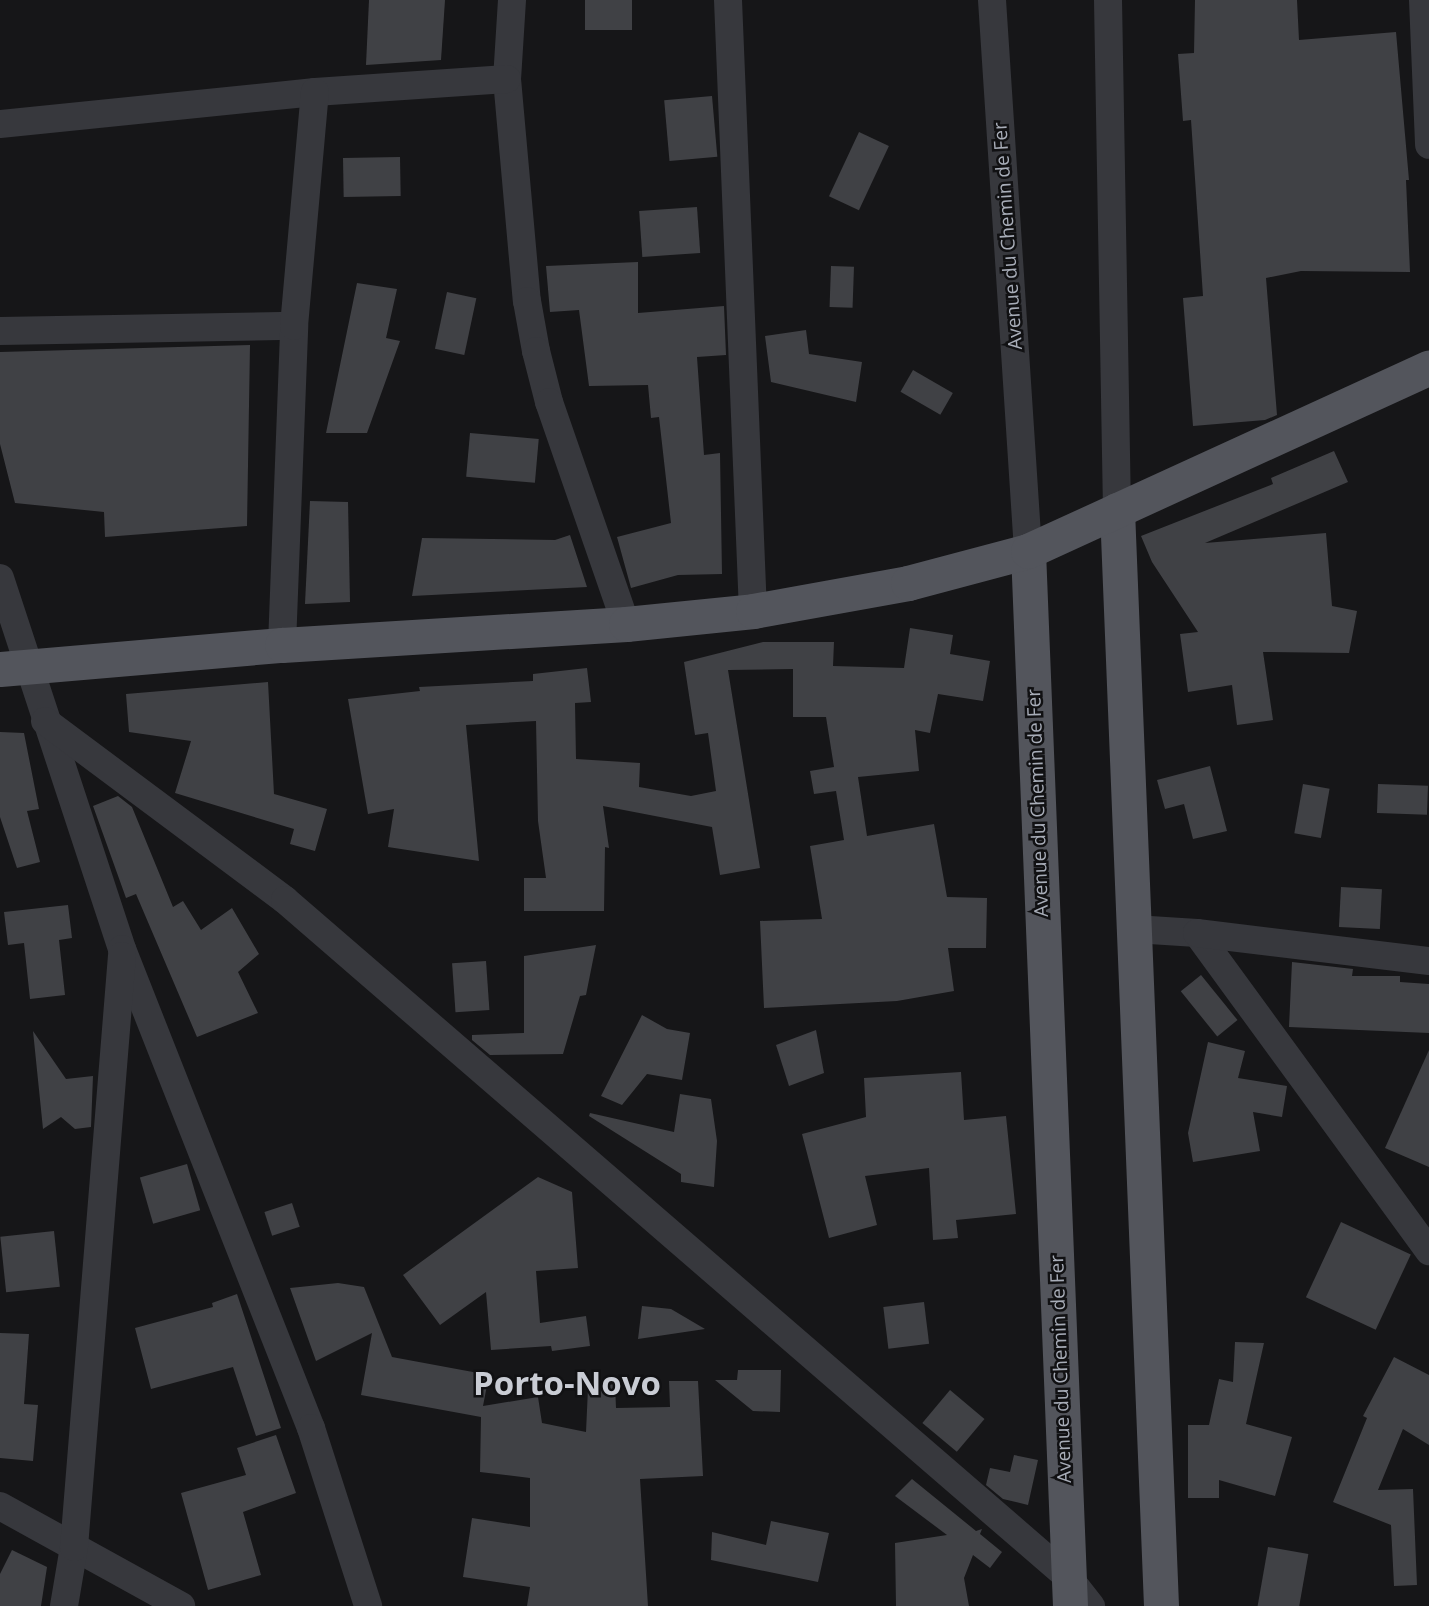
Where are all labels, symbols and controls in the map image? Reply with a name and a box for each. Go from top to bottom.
street label: Avenue du Chemin de Fer [989,121,1027,351]
street label: Avenue du Chemin de Fer [1023,689,1053,917]
street label: Avenue du Chemin de Fer [1046,1255,1076,1483]
district label: Porto-Novo [473,1363,661,1403]

